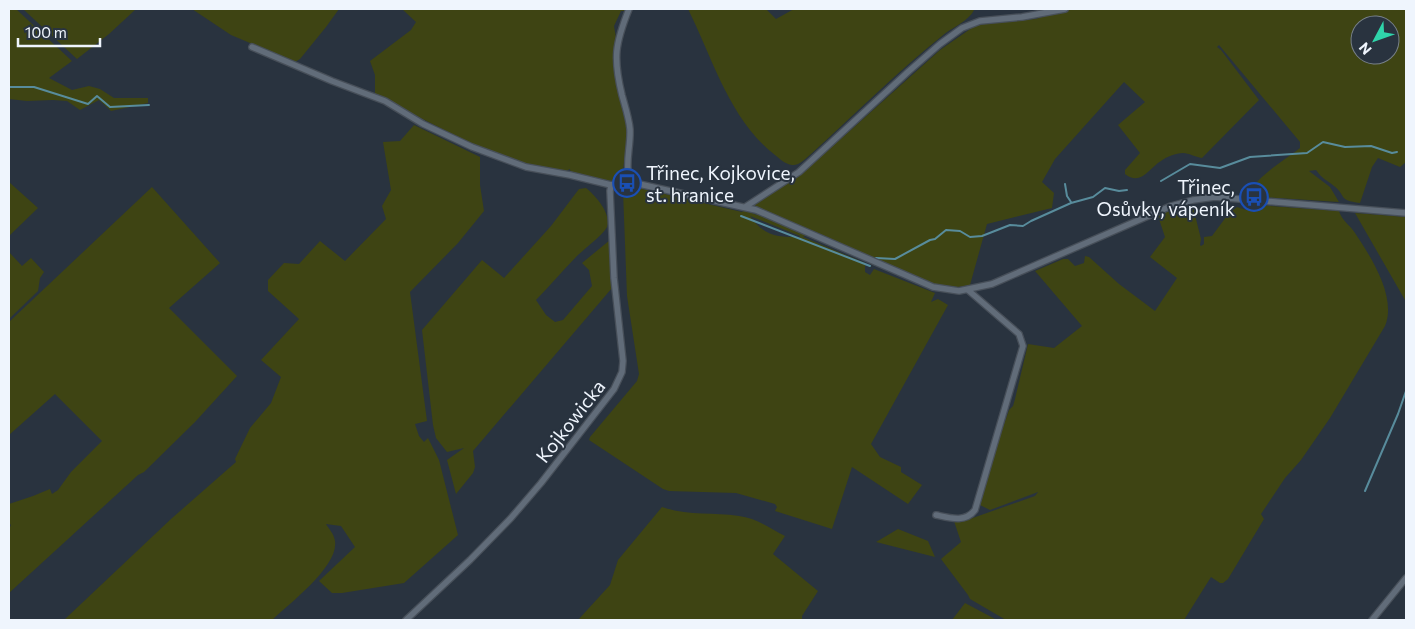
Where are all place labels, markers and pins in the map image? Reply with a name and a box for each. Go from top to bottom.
place label: Třinec, Kojkovice, st. hranice [646,161,795,206]
bus stop icon: Třinec, Kojkovice, st. hranice [612,168,642,198]
place label: Třinec, Osůvky, vápeník [1096,175,1235,220]
bus stop icon: Třinec, Osůvky, vápeník [1239,182,1269,212]

